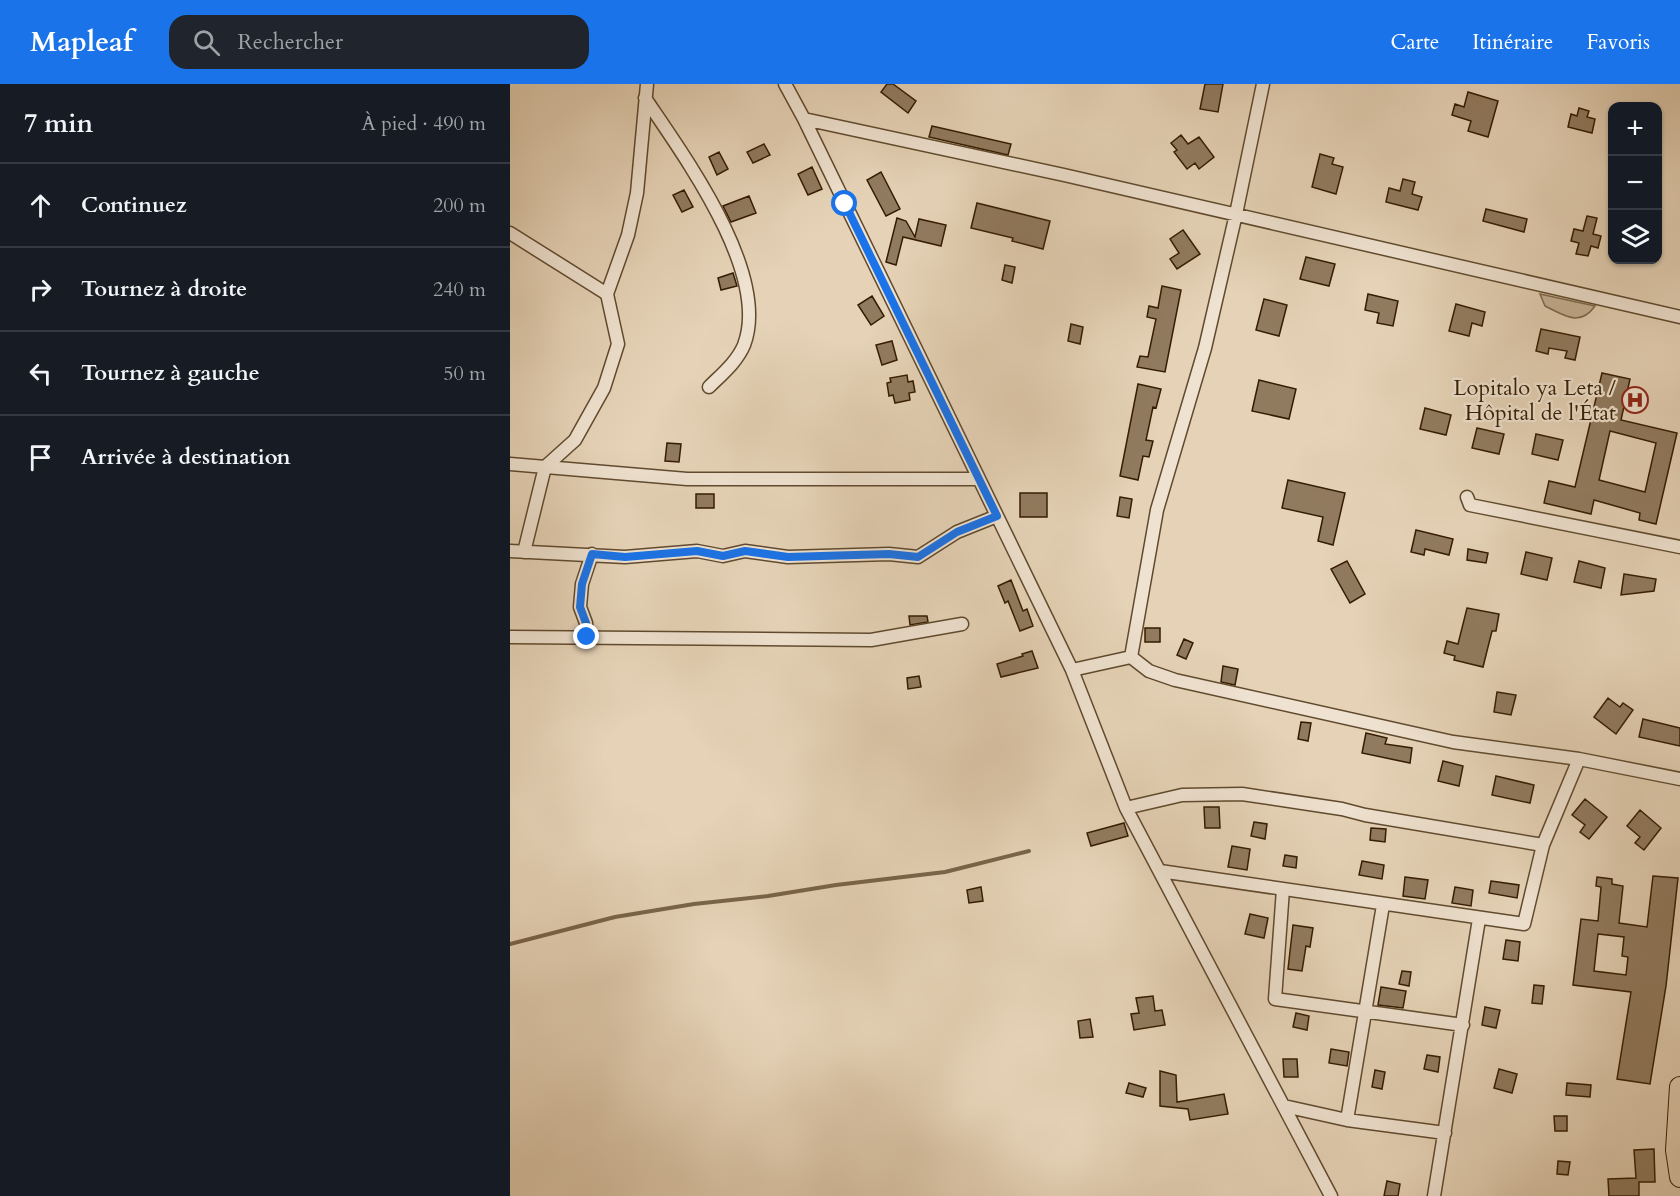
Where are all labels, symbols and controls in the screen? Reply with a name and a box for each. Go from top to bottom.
search box [169,15,589,69]
text: Mapleaf [30,23,133,61]
icon: search [190,26,223,59]
text: Rechercher [238,27,343,57]
text: Carte [1390,28,1439,57]
text: Itinéraire [1472,28,1553,57]
text: Favoris [1586,28,1650,57]
map controls [1608,102,1662,264]
button: + [1608,102,1662,156]
text: 7 min [24,106,93,141]
text: À pied · 490 m [362,110,486,137]
button: − [1608,156,1662,210]
icon: ahead [24,189,57,222]
text: Continuez [81,190,187,220]
route start [831,190,857,216]
text: 200 m [433,192,486,219]
button: layers [1608,210,1662,264]
icon: right [24,273,57,306]
text: Tournez à droite [81,274,247,304]
text: 240 m [433,276,486,303]
icon: left [24,357,57,390]
text: Tournez à gauche [81,358,260,388]
text: 50 m [443,360,486,387]
place label: Lopitalo ya Leta / Hôpital de l'État [1453,373,1617,428]
hospital icon: Lopitalo ya Leta / Hôpital de l'État [1620,385,1650,415]
icon: arrive [24,441,57,474]
text: Arrivée à destination [81,442,291,472]
route end [573,623,599,649]

